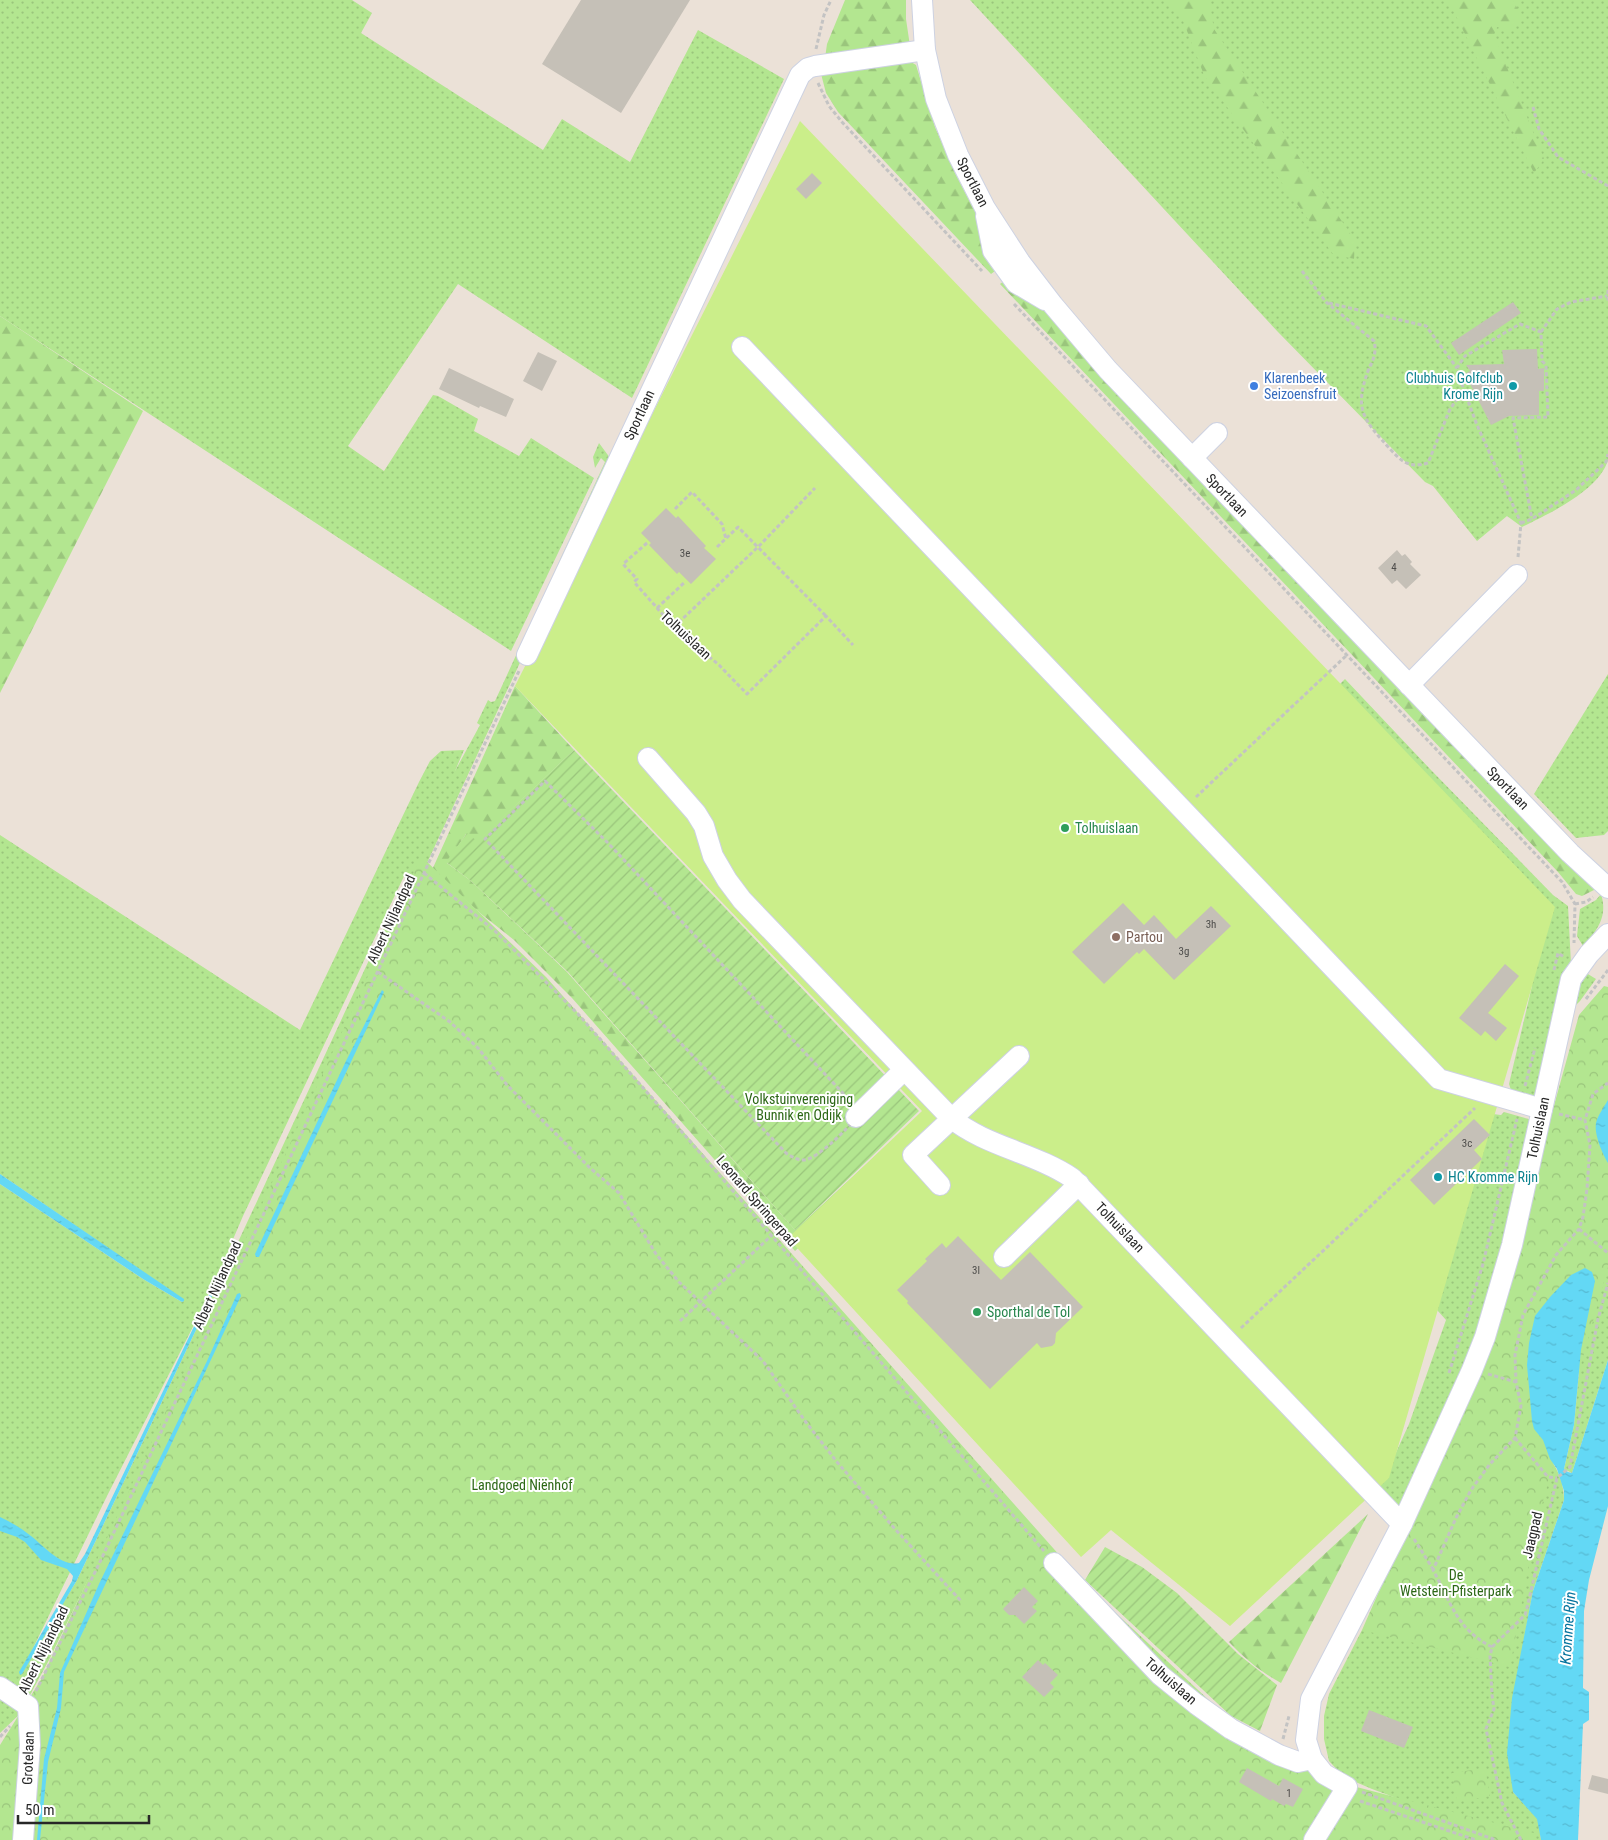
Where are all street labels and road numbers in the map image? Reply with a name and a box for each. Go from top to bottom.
street label: Sportlaan [954,155,992,209]
street label: Sportlaan [620,387,658,443]
street label: Sportlaan [1203,470,1251,520]
street label: Tolhuislaan [657,608,715,662]
street label: Sportlaan [1484,763,1532,813]
street label: Albert Nijlandpad [363,872,419,966]
street label: Tolhuislaan [1524,1095,1552,1161]
street label: Leonard Springerpad [713,1152,801,1250]
street label: Tolhuislaan [1092,1199,1148,1255]
street label: Albert Nijlandpad [189,1238,245,1332]
street label: Jaagpad [1519,1510,1545,1560]
street label: Albert Nijlandpad [15,1603,71,1697]
street label: Tolhuislaan [1142,1654,1200,1708]
street label: Grotelaan [19,1731,37,1785]

